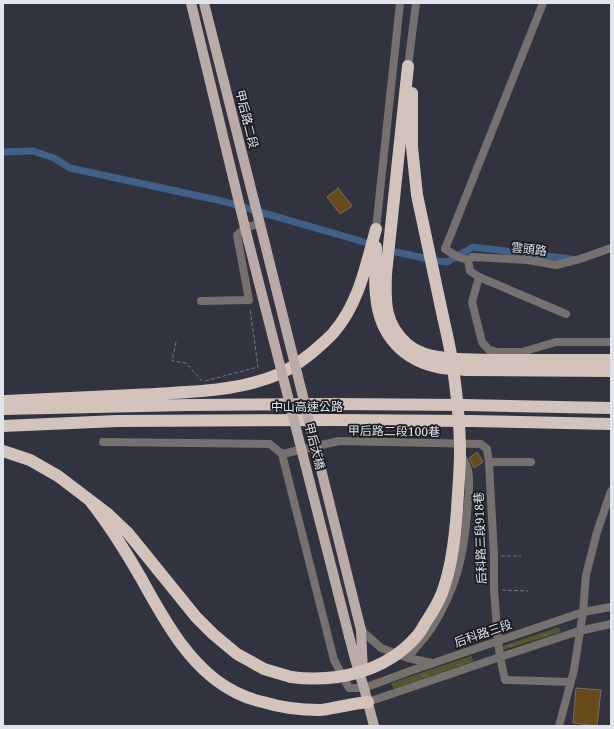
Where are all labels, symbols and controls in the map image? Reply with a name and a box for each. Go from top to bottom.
street label: 甲后路二段 [231,88,263,150]
street label: 雲頭路 [510,239,548,259]
street label: 中山高速公路 [271,398,343,415]
street label: 甲后大橋 [301,421,329,471]
street label: 甲后路二段100巷 [348,422,440,440]
street label: 后科路三段918巷 [470,492,490,584]
street label: 后科路三段 [452,615,514,651]

